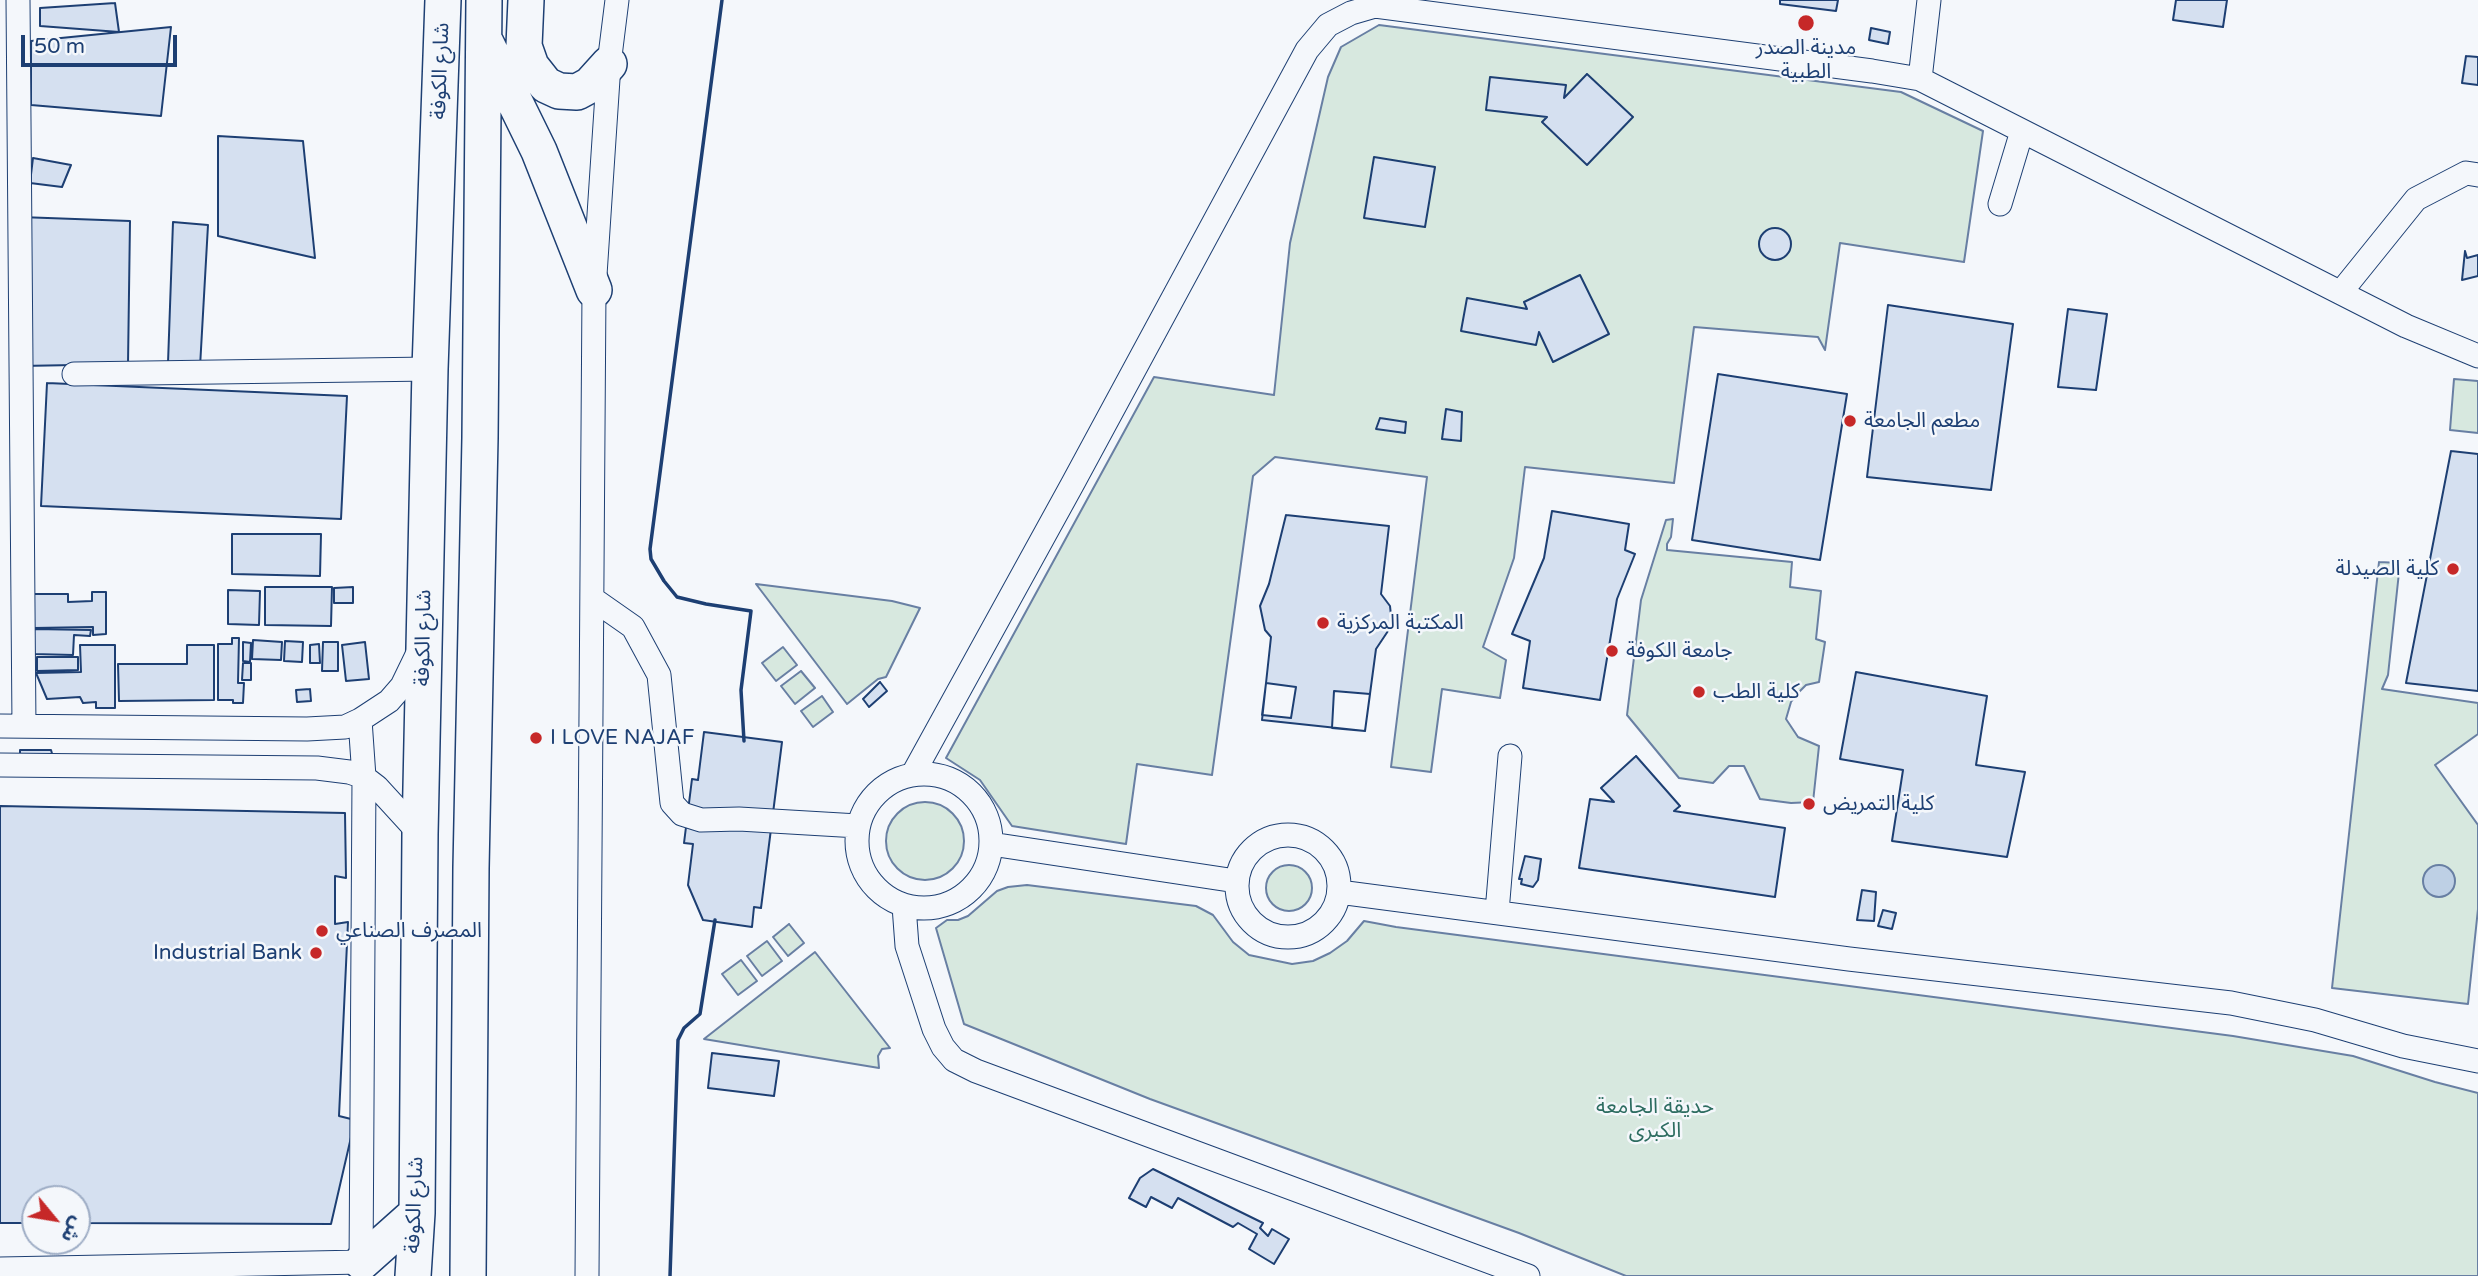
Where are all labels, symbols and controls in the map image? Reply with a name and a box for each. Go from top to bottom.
marker: مدينة الصدر الطبية [1796,13,1816,33]
scale bar [24,21,180,65]
street label: شارع الكوفة [427,22,455,120]
text: 50 m [34,34,85,59]
place label: مدينة الصدر الطبية [1756,35,1856,85]
place label: مطعم الجامعة [1864,408,1980,434]
marker: مطعم الجامعة [1842,413,1858,429]
place label: كلية الصيدلة [2335,556,2439,582]
marker: كلية الصيدلة [2445,561,2461,577]
street label: شارع الكوفة [411,589,437,687]
place label: المكتبة المركزية [1337,610,1464,636]
marker: المكتبة المركزية [1315,615,1331,631]
place label: جامعة الكوفة [1626,638,1733,664]
marker: جامعة الكوفة [1604,643,1620,659]
place label: كلية الطب [1713,679,1800,705]
marker: كلية الطب [1691,684,1707,700]
place label: I LOVE NAJAF [550,725,694,751]
marker: I LOVE NAJAF [528,730,544,746]
place label: كلية التمريض [1823,791,1934,817]
marker: كلية التمريض [1801,796,1817,812]
place label: المصرف الصناعي [336,918,482,944]
marker: المصرف الصناعي [314,923,330,939]
place label: Industrial Bank [153,940,302,966]
marker: Industrial Bank [308,945,324,961]
park label: حديقة الجامعة الكبرى [1596,1094,1714,1144]
street label: شارع الكوفة [401,1156,429,1254]
north arrow [21,1185,91,1255]
text: ش [56,1213,88,1246]

